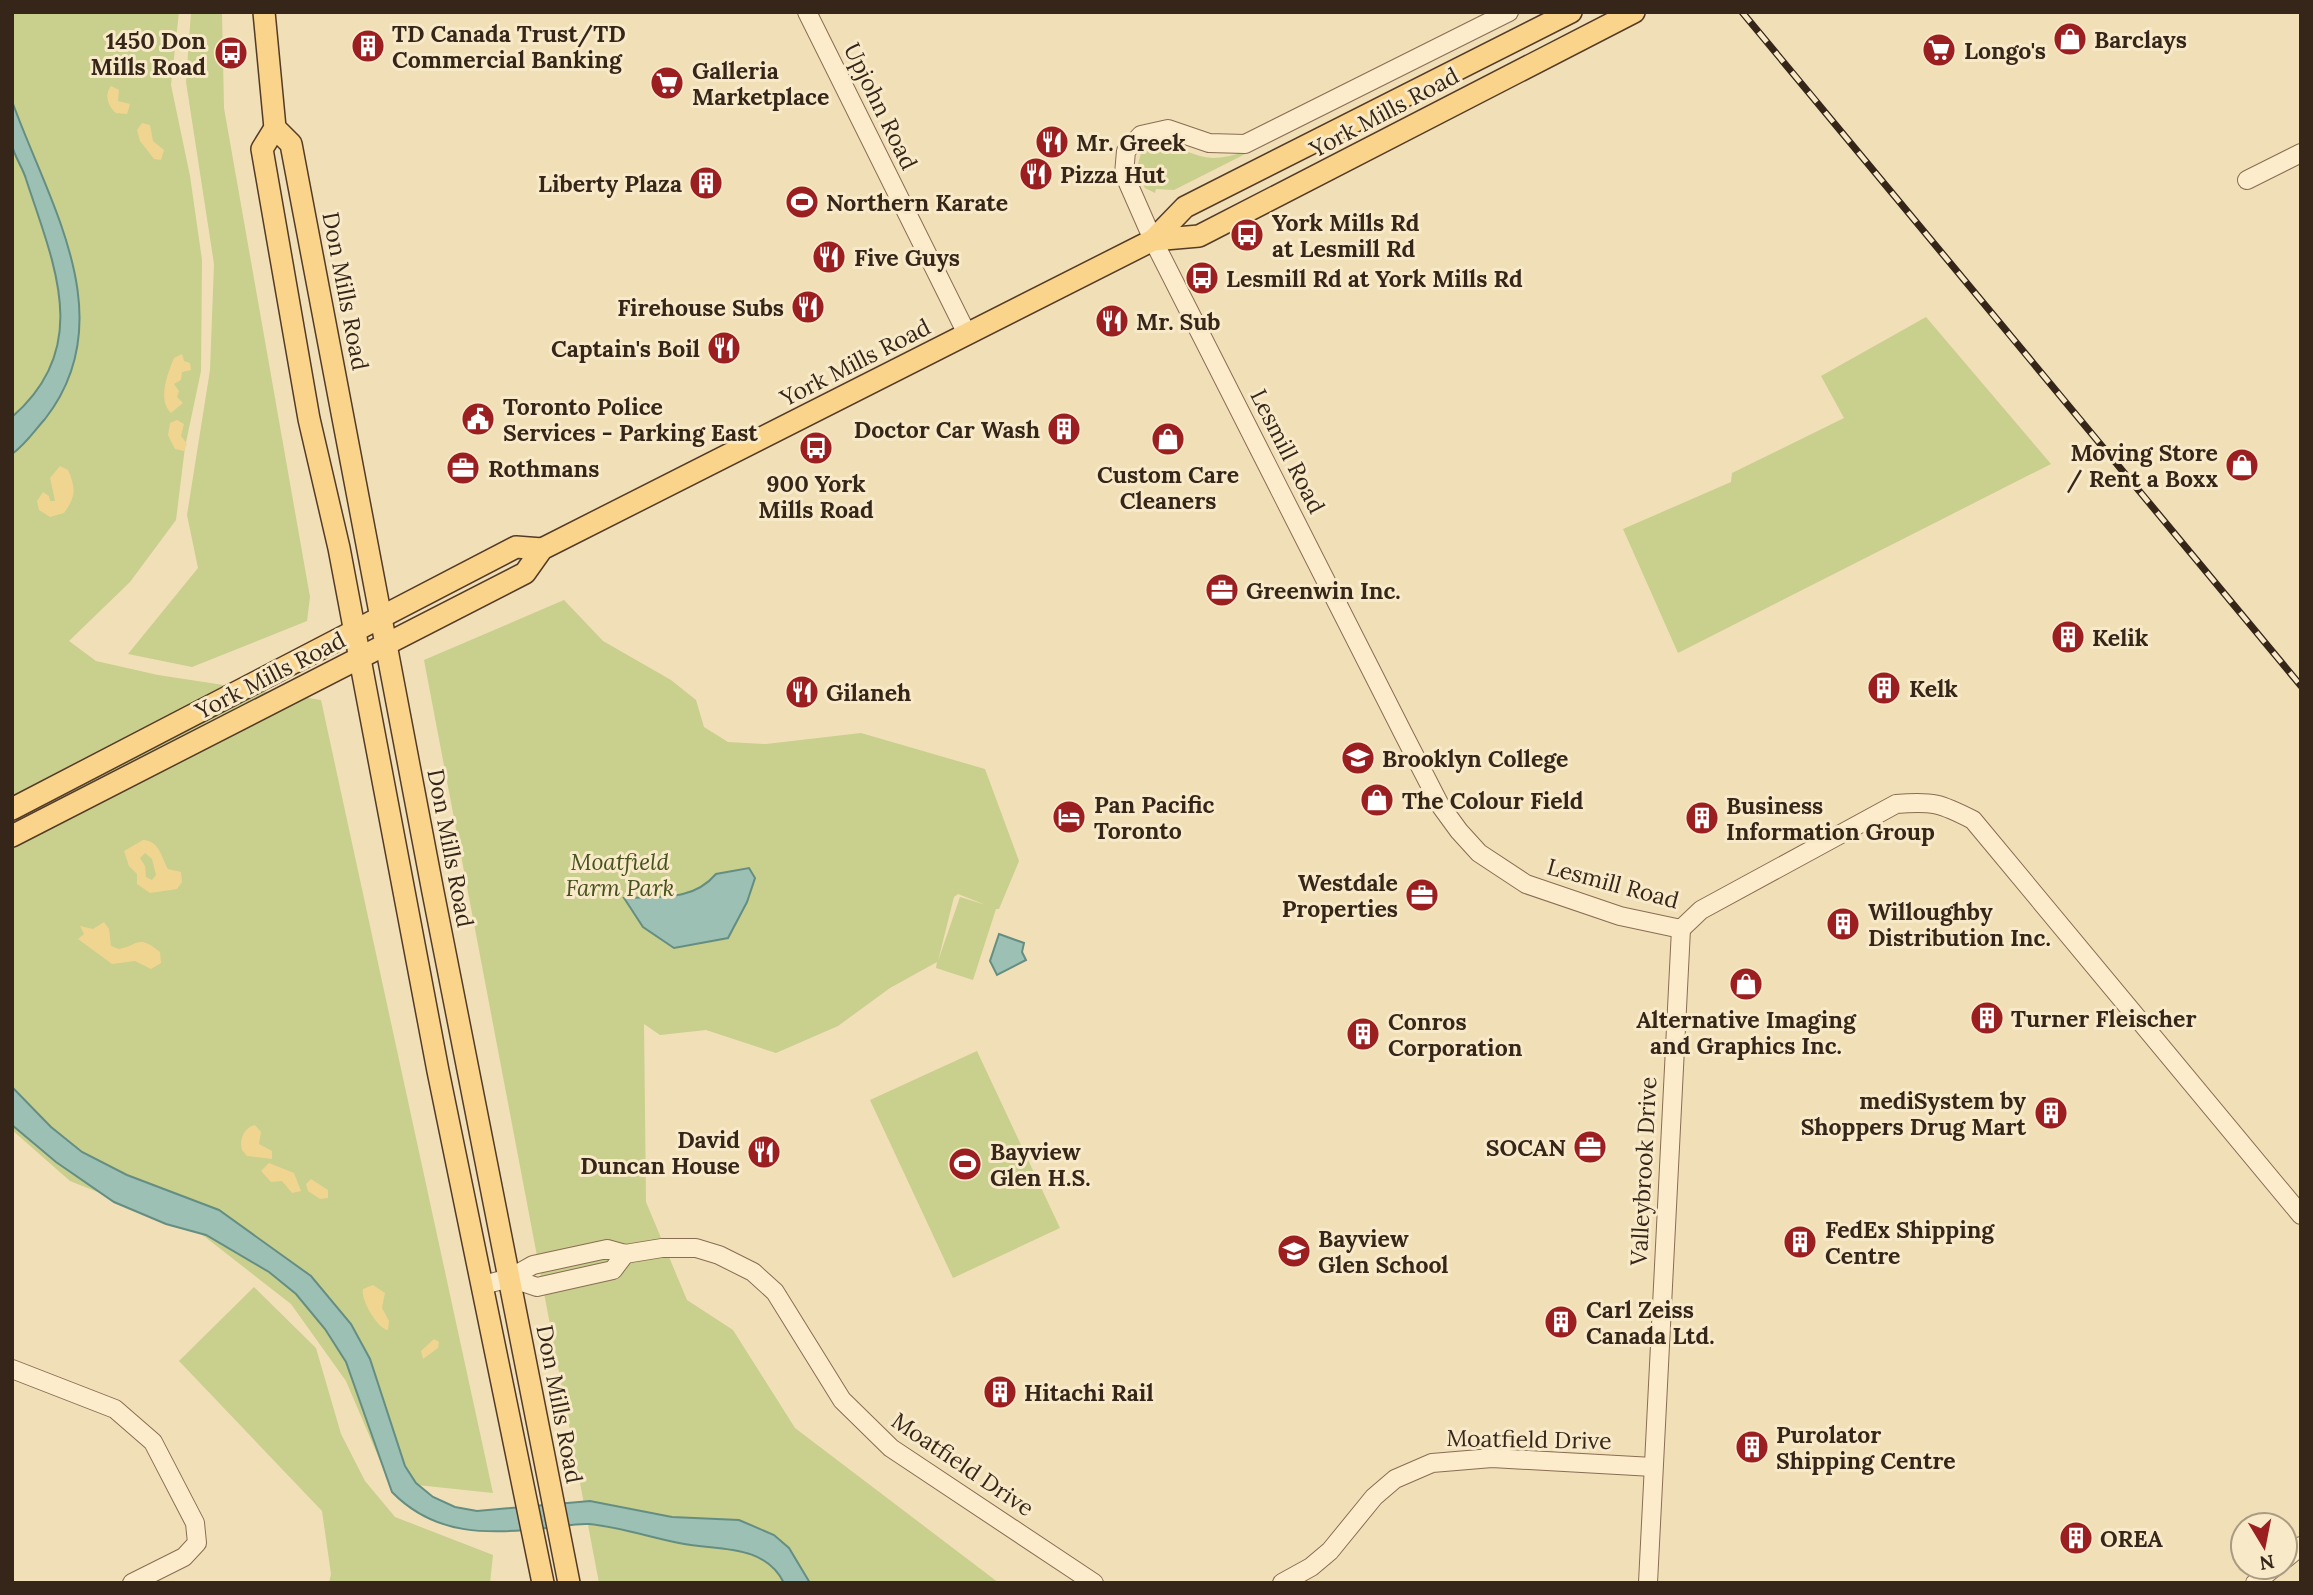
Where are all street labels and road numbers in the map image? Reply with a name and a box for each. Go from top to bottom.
street label: Upjohn Road [838,38,924,174]
street label: York Mills Road [1304,60,1464,164]
street label: Don Mills Road [316,209,376,373]
street label: York Mills Road [774,312,935,413]
street label: Lesmill Road [1244,384,1332,518]
street label: York Mills Road [189,625,350,726]
street label: Don Mills Road [421,766,481,930]
street label: Lesmill Road [1544,851,1682,915]
street label: Valleybrook Drive [1624,1076,1662,1267]
street label: Don Mills Road [530,1322,590,1486]
street label: Moatfield Drive [886,1406,1040,1522]
street label: Moatfield Drive [1446,1423,1612,1455]

